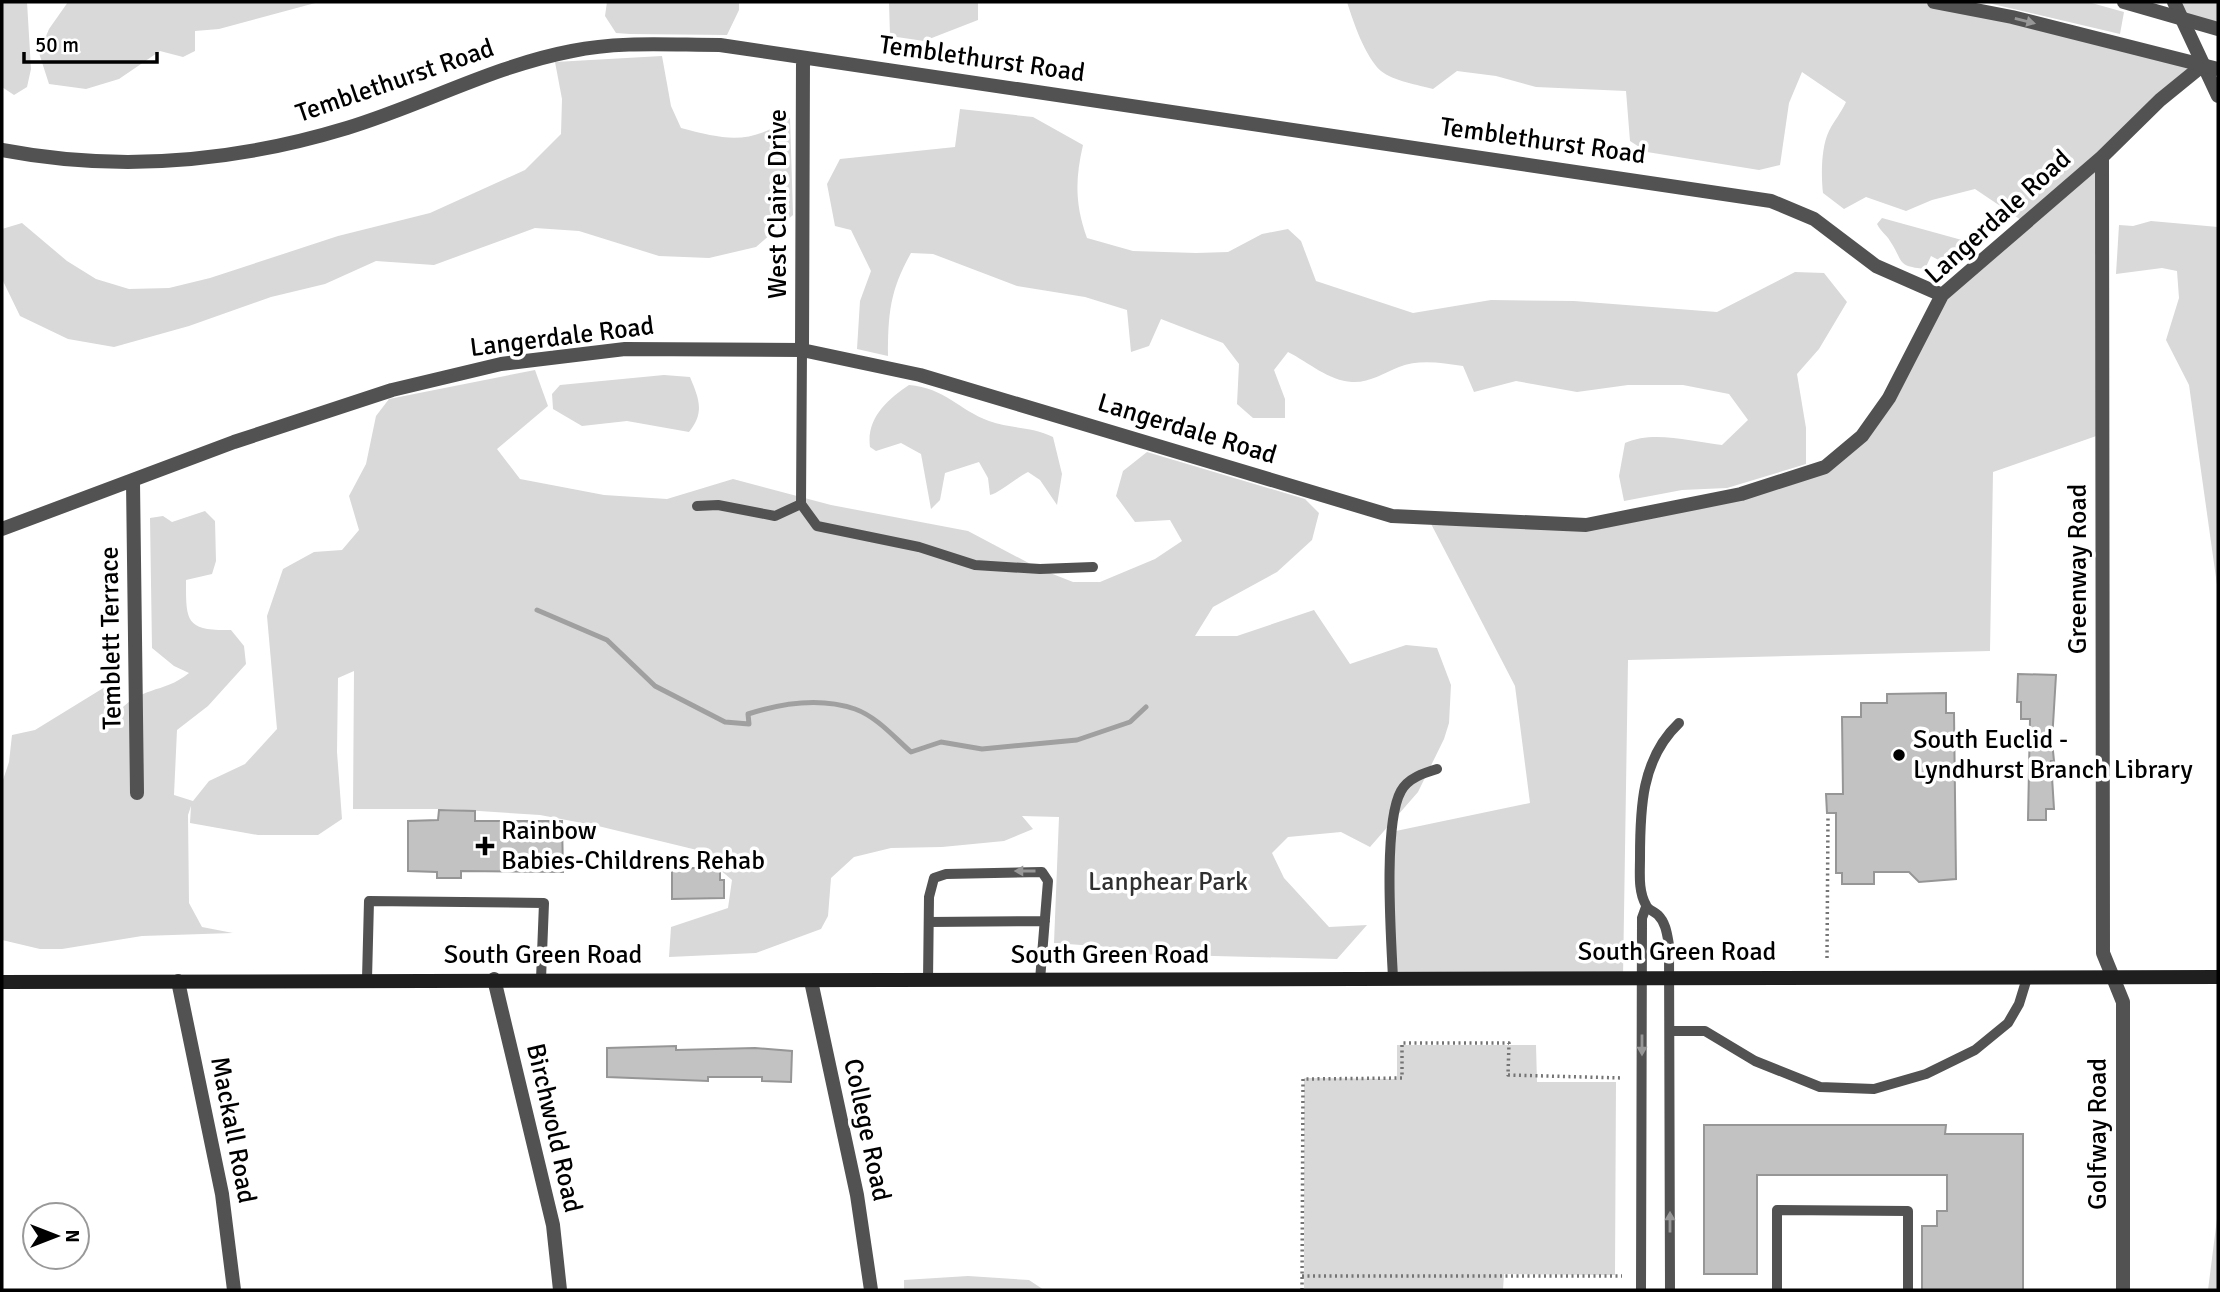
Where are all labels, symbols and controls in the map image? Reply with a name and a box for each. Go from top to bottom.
one-way arrow [2014,16,2036,27]
scale bar [24,21,158,65]
street label: Temblethurst Road [877,29,1087,89]
text: 50 m [35,32,79,58]
street label: Temblethurst Road [292,32,498,130]
street label: West Claire Drive [762,109,794,299]
street label: Temblethurst Road [1438,111,1648,171]
street label: Langerdale Road [1918,143,2078,291]
street label: Langerdale Road [468,310,656,364]
street label: Langerdale Road [1094,387,1280,471]
street label: Greenway Road [2062,484,2094,654]
street label: Temblett Terrace [93,546,129,730]
place label: South Euclid - Lyndhurst Branch Library [1913,724,2193,786]
marker: South Euclid - Lyndhurst Branch Library [1891,747,1907,763]
place label: Rainbow Babies-Childrens Rehab [501,815,765,877]
marker: Rainbow Babies-Childrens Rehab [475,836,495,856]
one-way arrow [1014,865,1036,877]
park label: Lanphear Park [1088,866,1248,898]
street label: South Green Road [1578,936,1776,968]
street label: South Green Road [444,939,642,971]
street label: South Green Road [1011,939,1209,971]
one-way arrow [1636,1034,1648,1056]
street label: Birchwold Road [519,1040,589,1216]
street label: Mackall Road [203,1054,263,1206]
street label: College Road [836,1056,898,1204]
street label: Golfway Road [2082,1058,2114,1210]
north arrow [21,1201,91,1271]
one-way arrow [1664,1211,1676,1233]
text: N [60,1229,84,1243]

